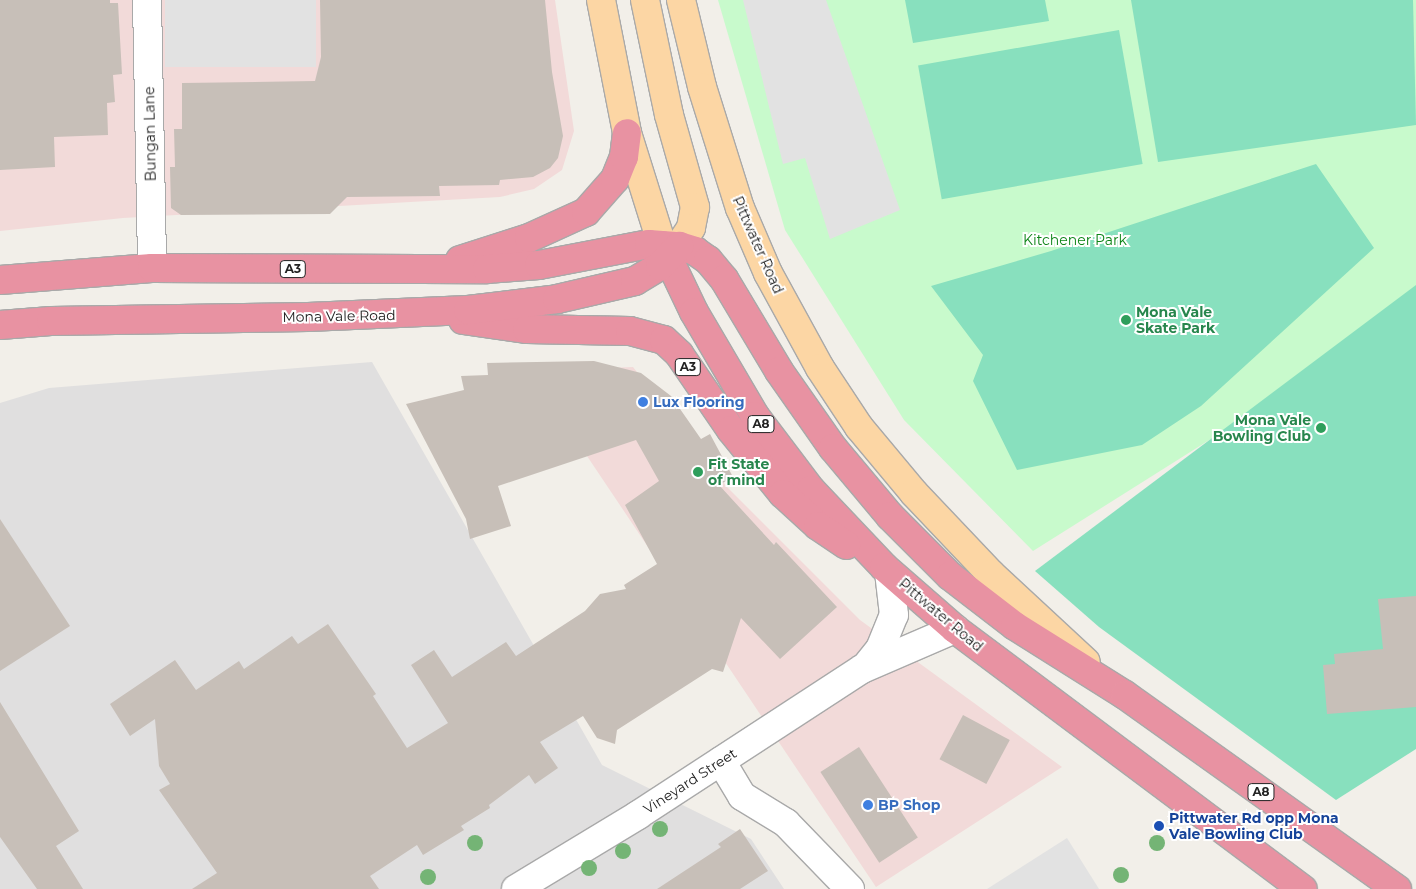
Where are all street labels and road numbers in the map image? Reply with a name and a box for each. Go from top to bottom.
street label: Bungan Lane [141,86,159,182]
street label: Pittwater Road [729,194,787,296]
road number: A3 [279,260,307,278]
street label: Mona Vale Road [282,307,396,325]
road number: A3 [674,358,702,377]
road number: A8 [747,414,775,434]
street label: Pittwater Road [895,575,987,655]
street label: Vineyard Street [640,745,740,817]
road number: A8 [1247,782,1275,802]

